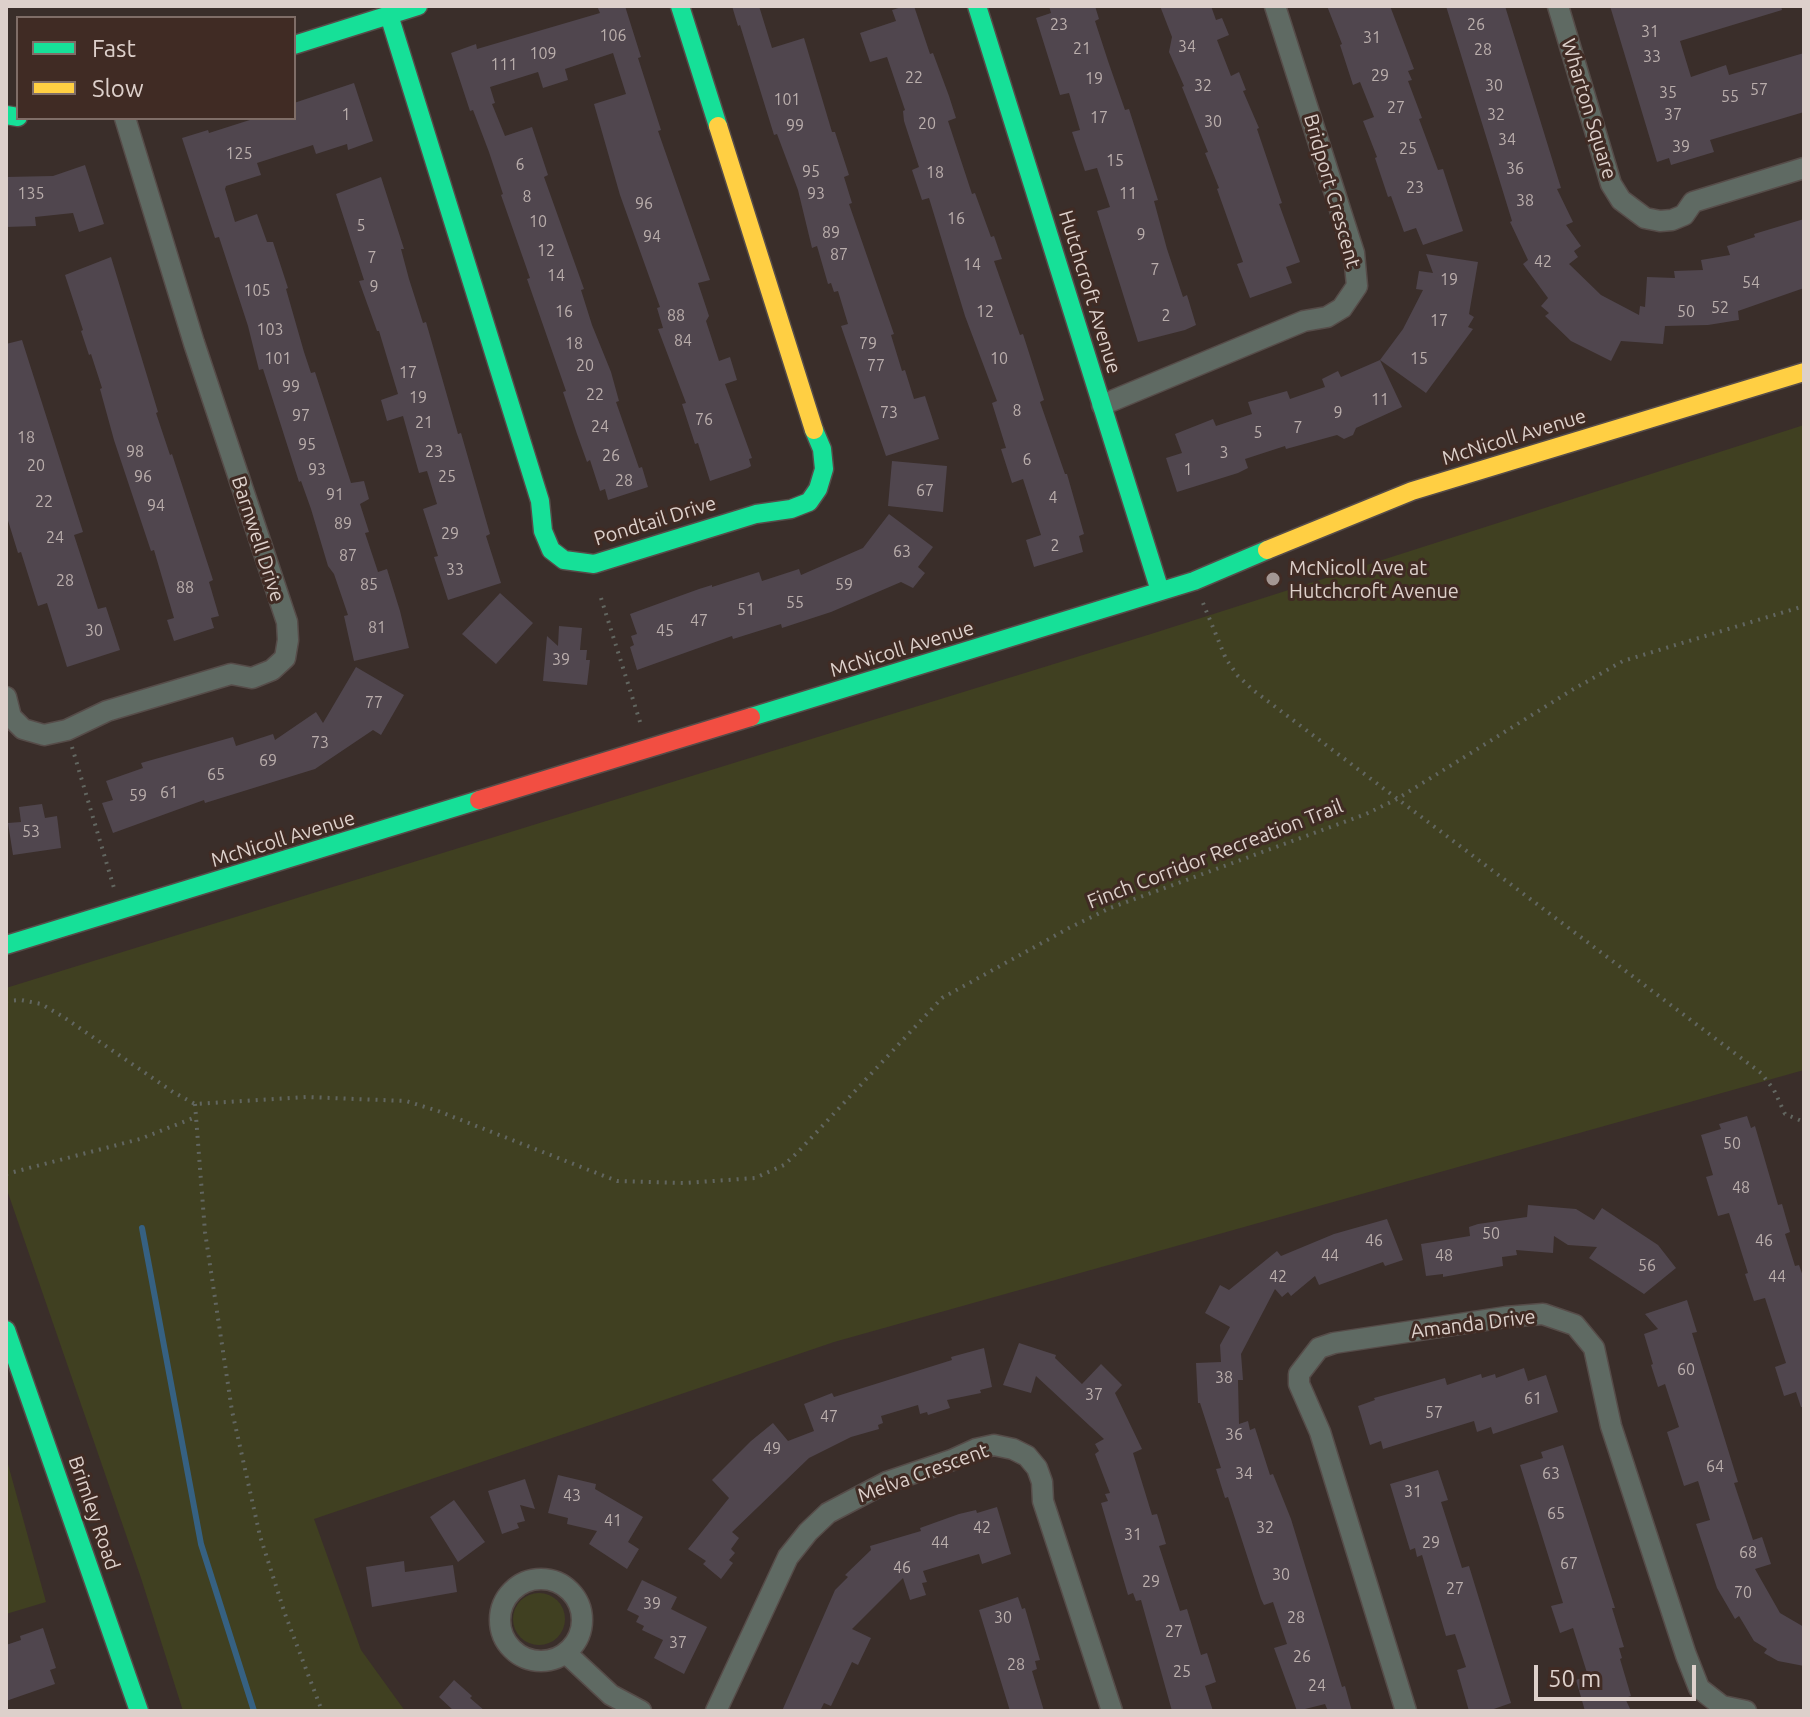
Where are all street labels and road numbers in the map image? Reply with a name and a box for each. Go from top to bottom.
street label: Wharton Square [1556,36,1622,182]
street label: Bridport Crescent [1299,111,1365,271]
street label: Hutchcroft Avenue [1054,207,1126,377]
street label: McNicoll Avenue [1439,404,1589,470]
street label: Barnwell Drive [226,473,290,605]
street label: Pondtail Drive [591,491,719,551]
street label: McNicoll Avenue [827,616,977,682]
street label: Finch Corridor Recreation Trail [1084,794,1346,914]
street label: McNicoll Avenue [208,806,358,872]
street label: Amanda Drive [1409,1304,1537,1344]
street label: Melva Crescent [854,1438,992,1508]
street label: Brimley Road [63,1453,125,1573]

